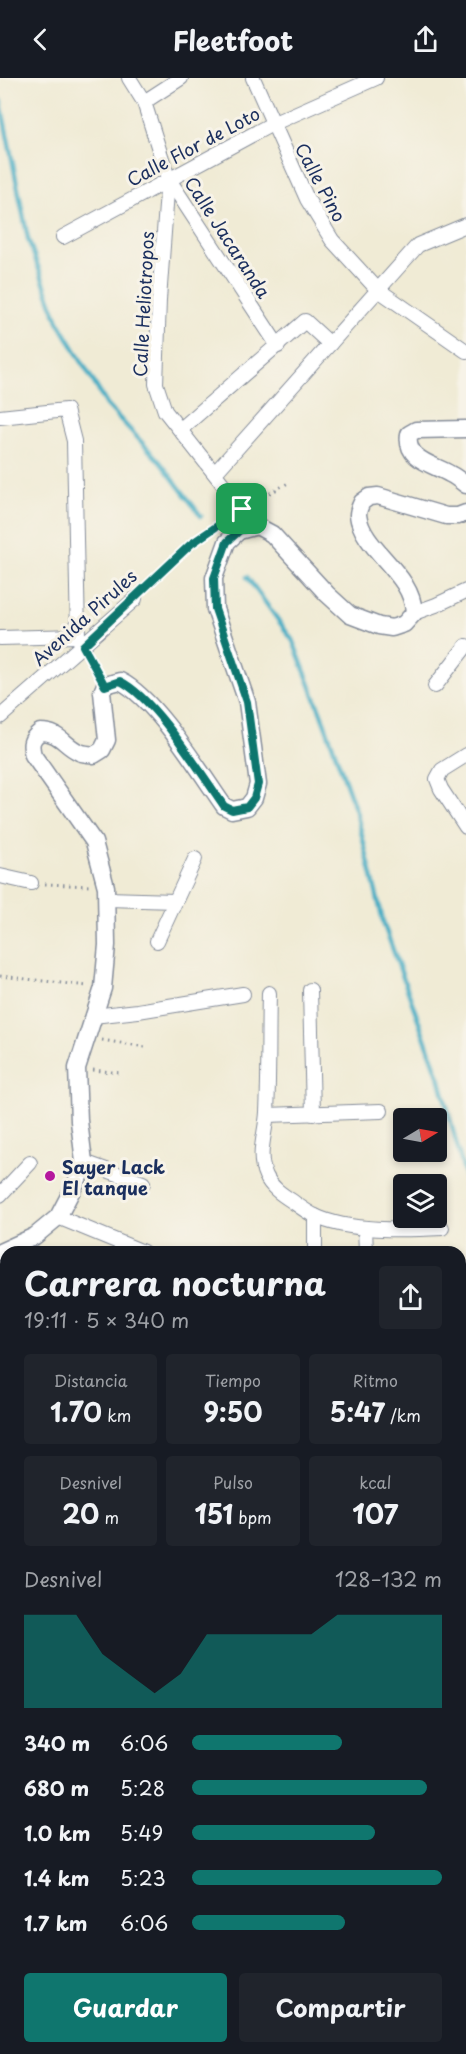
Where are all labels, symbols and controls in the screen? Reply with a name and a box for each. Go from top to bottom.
text: Fleetfoot [173,19,293,60]
icon: back [24,23,57,56]
icon: share [409,23,442,56]
street label: Calle Flor de Loto [122,99,264,193]
street label: Calle Pino [289,138,353,226]
street label: Calle Jacaranda [178,171,278,303]
street label: Calle Heliotropos [126,231,160,377]
pin [216,483,267,534]
icon: arrive [225,492,258,525]
street label: Avenida Pirules [26,562,142,672]
north arrow [393,1108,447,1162]
map controls [393,1108,447,1228]
place label: Sayer Lack El tanque [62,1153,165,1201]
marker: Sayer Lack El tanque [43,1169,57,1183]
button: layers [393,1174,447,1228]
text: Carrera nocturna [24,1257,326,1307]
button: share [379,1266,442,1329]
text: 19:11 · 5 × 340 m [24,1305,189,1335]
text: Distancia [54,1368,128,1392]
text: Tiempo [205,1368,261,1392]
text: Ritmo [353,1368,398,1392]
text: 1.70 [50,1392,102,1431]
text: 9:50 [204,1392,262,1431]
text: 5:47 [330,1392,385,1431]
text: km [102,1403,131,1427]
text: /km [385,1403,421,1427]
text: Desnivel [59,1470,122,1494]
text: Pulso [213,1470,253,1494]
text: kcal [359,1470,391,1494]
text: 20 [62,1494,99,1533]
text: 151 [194,1494,233,1533]
text: 107 [352,1494,398,1533]
text: m [99,1505,119,1529]
text: bpm [233,1505,272,1529]
text: Desnivel [24,1564,102,1594]
text: 128–132 m [335,1564,442,1594]
text: 340 m [24,1728,90,1758]
text: 6:06 [120,1728,168,1758]
text: 680 m [24,1773,89,1803]
text: 5:28 [120,1773,165,1803]
text: 1.0 km [24,1818,91,1848]
text: 5:49 [120,1818,163,1848]
text: 1.4 km [24,1863,90,1893]
text: 5:23 [120,1863,166,1893]
text: 1.7 km [24,1908,87,1938]
text: 6:06 [120,1908,168,1938]
button: Guardar [24,1973,227,2042]
button: Compartir [239,1973,442,2042]

